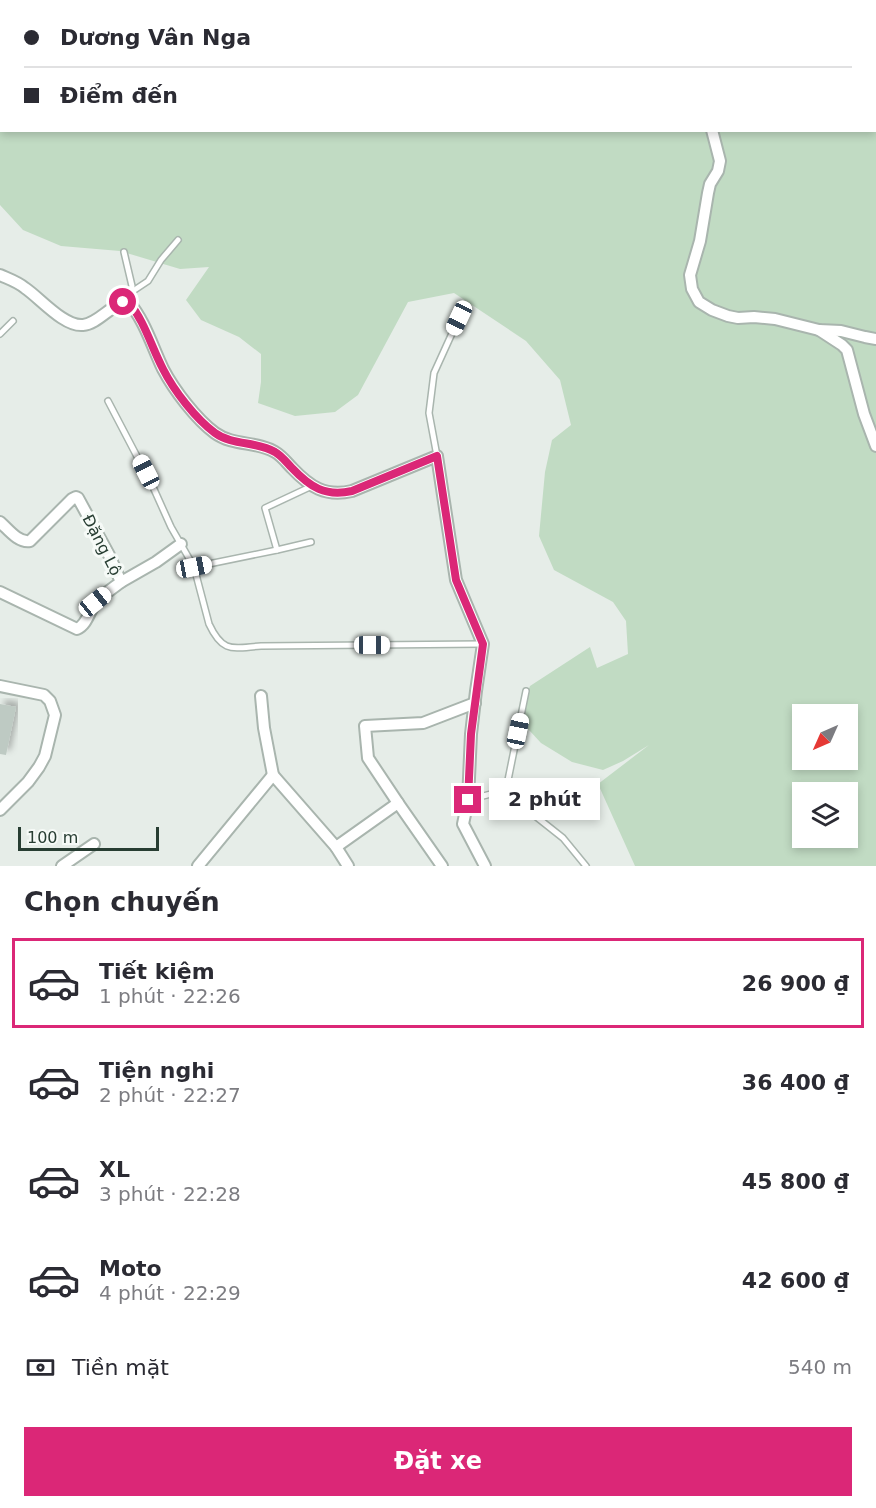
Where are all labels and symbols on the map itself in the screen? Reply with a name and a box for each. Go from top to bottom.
route start [109,288,136,315]
car [443,298,475,338]
car [130,452,162,492]
street label: Đặng Lộ [78,511,126,579]
car [175,555,213,579]
car [75,584,115,620]
car [354,636,390,654]
north arrow [792,704,858,770]
car [505,712,531,750]
callout: 2 phút [489,779,600,821]
route end [454,786,481,813]
scale bar [18,824,159,852]

